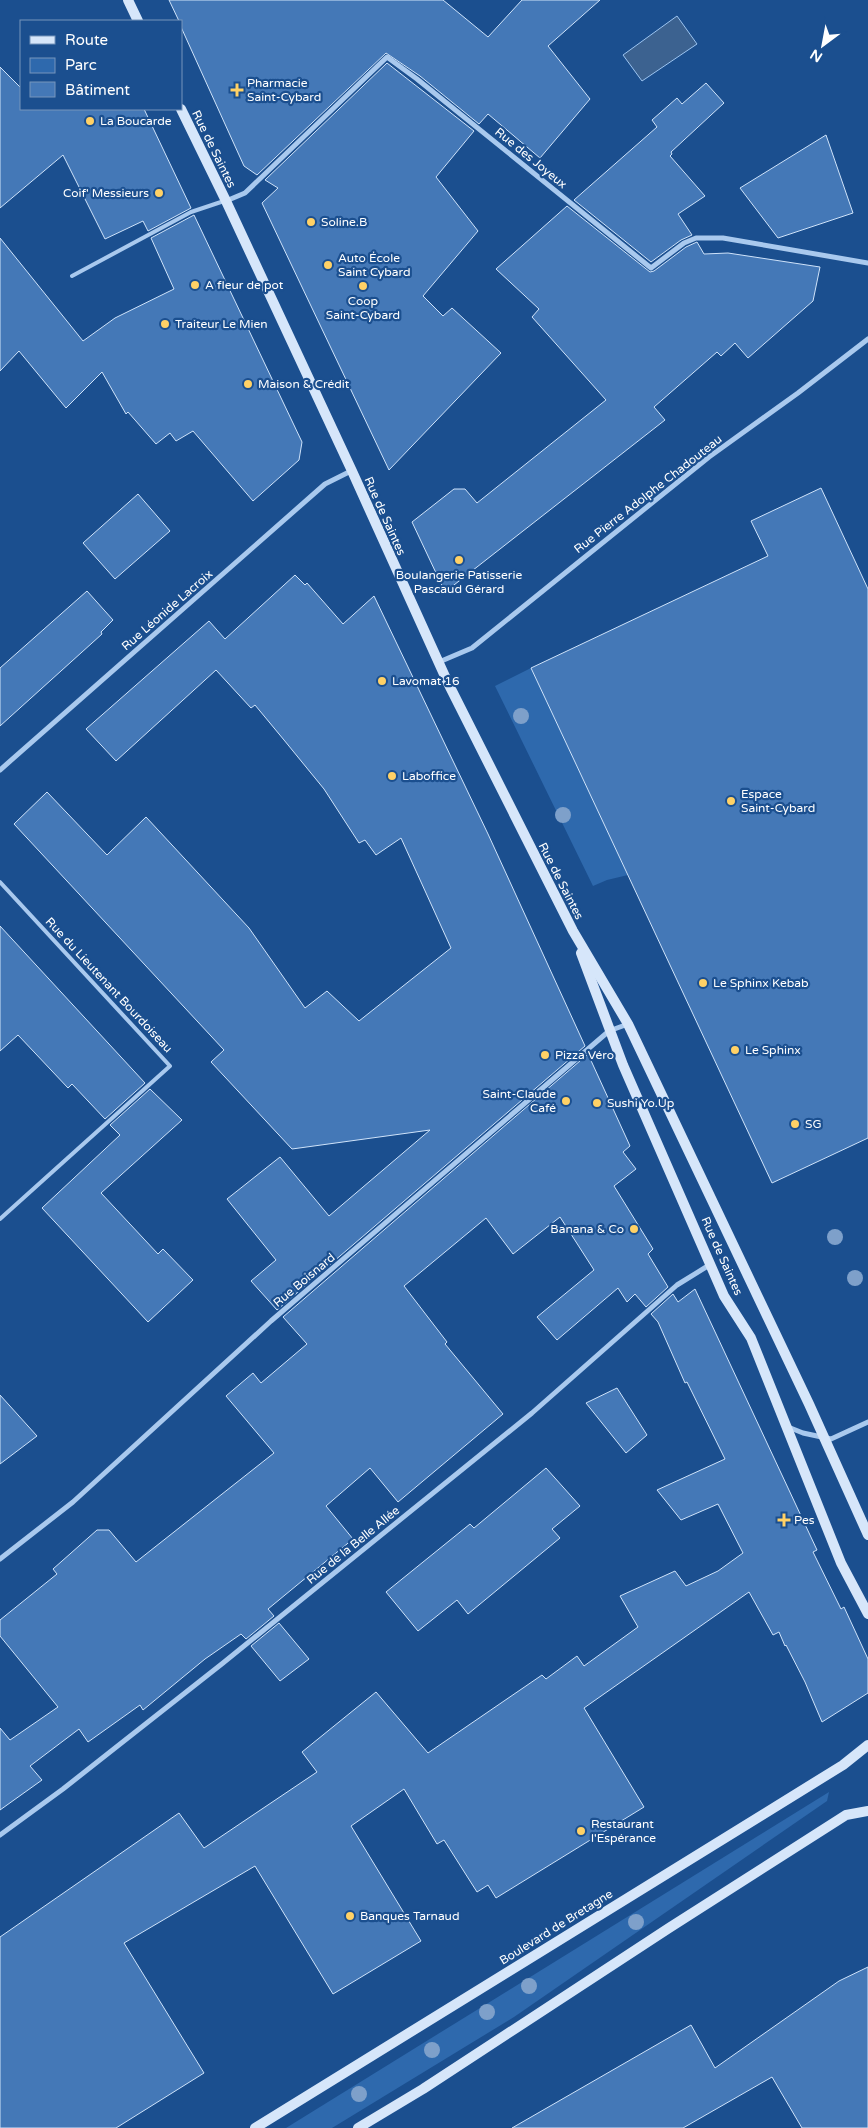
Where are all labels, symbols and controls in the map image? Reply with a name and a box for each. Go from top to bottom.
legend [20,20,182,110]
north arrow [798,20,848,70]
text: Route [65,31,108,49]
text: N [807,45,826,66]
text: Parc [65,56,97,74]
place label: Pharmacie Saint-Cybard [247,76,321,104]
text: Bâtiment [65,81,130,99]
marker: Pharmacie Saint-Cybard [231,84,243,96]
street label: Rue de Saintes [189,108,239,190]
place label: La Boucarde [100,114,172,128]
marker: La Boucarde [84,115,96,127]
street label: Rue des Joyeux [492,125,570,191]
place label: Coif' Messieurs [63,186,149,200]
marker: Coif' Messieurs [153,187,165,199]
place label: Soline.B [321,215,367,229]
marker: Soline.B [305,216,317,228]
place label: Auto École Saint Cybard [338,251,410,279]
marker: Auto École Saint Cybard [322,259,334,271]
place label: A fleur de pot [205,278,284,292]
marker: A fleur de pot [189,279,201,291]
marker: Coop Saint-Cybard [357,280,369,292]
place label: Coop Saint-Cybard [326,294,400,322]
place label: Traiteur Le Mien [175,317,268,331]
marker: Traiteur Le Mien [159,318,171,330]
place label: Maison & Crédit [258,377,350,391]
marker: Maison & Crédit [242,378,254,390]
street label: Rue Pierre Adolphe Chadouteau [571,432,725,556]
street label: Rue de Saintes [361,475,409,558]
marker: Boulangerie Patisserie Pascaud Gérard [453,554,465,566]
street label: Rue Léonide Lacroix [119,567,215,653]
place label: Boulangerie Patisserie Pascaud Gérard [396,568,522,596]
place label: Lavomat 16 [392,674,460,688]
marker: Lavomat 16 [376,675,388,687]
place label: Laboffice [402,769,456,783]
marker: Laboffice [386,770,398,782]
place label: Espace Saint-Cybard [741,787,815,815]
marker: Espace Saint-Cybard [725,795,737,807]
street label: Rue de Saintes [536,840,587,922]
street label: Rue du Lieutenant Bourdoiseau [43,915,175,1055]
place label: Le Sphinx Kebab [713,976,809,990]
marker: Le Sphinx Kebab [697,977,709,989]
place label: Le Sphinx [745,1043,801,1057]
marker: Le Sphinx [729,1044,741,1056]
place label: Pizza Véro [555,1048,614,1062]
marker: Pizza Véro [539,1049,551,1061]
place label: Saint-Claude Café [483,1087,556,1115]
marker: Saint-Claude Café [560,1095,572,1107]
place label: Sushi Yo.Up [607,1096,674,1110]
marker: Sushi Yo.Up [591,1097,603,1109]
place label: SG [805,1117,821,1131]
marker: SG [789,1118,801,1130]
street label: Rue de Saintes [698,1215,746,1298]
place label: Banana & Co [550,1222,624,1236]
marker: Banana & Co [628,1223,640,1235]
street label: Rue Boisnard [270,1250,338,1310]
street label: Rue de la Belle Allée [304,1503,402,1587]
place label: Pes [794,1513,815,1527]
marker: Pes [778,1514,790,1526]
place label: Restaurant l'Espérance [591,1817,656,1845]
marker: Restaurant l'Espérance [575,1825,587,1837]
street label: Boulevard de Bretagne [497,1886,615,1968]
place label: Banques Tarnaud [360,1909,460,1923]
marker: Banques Tarnaud [344,1910,356,1922]

